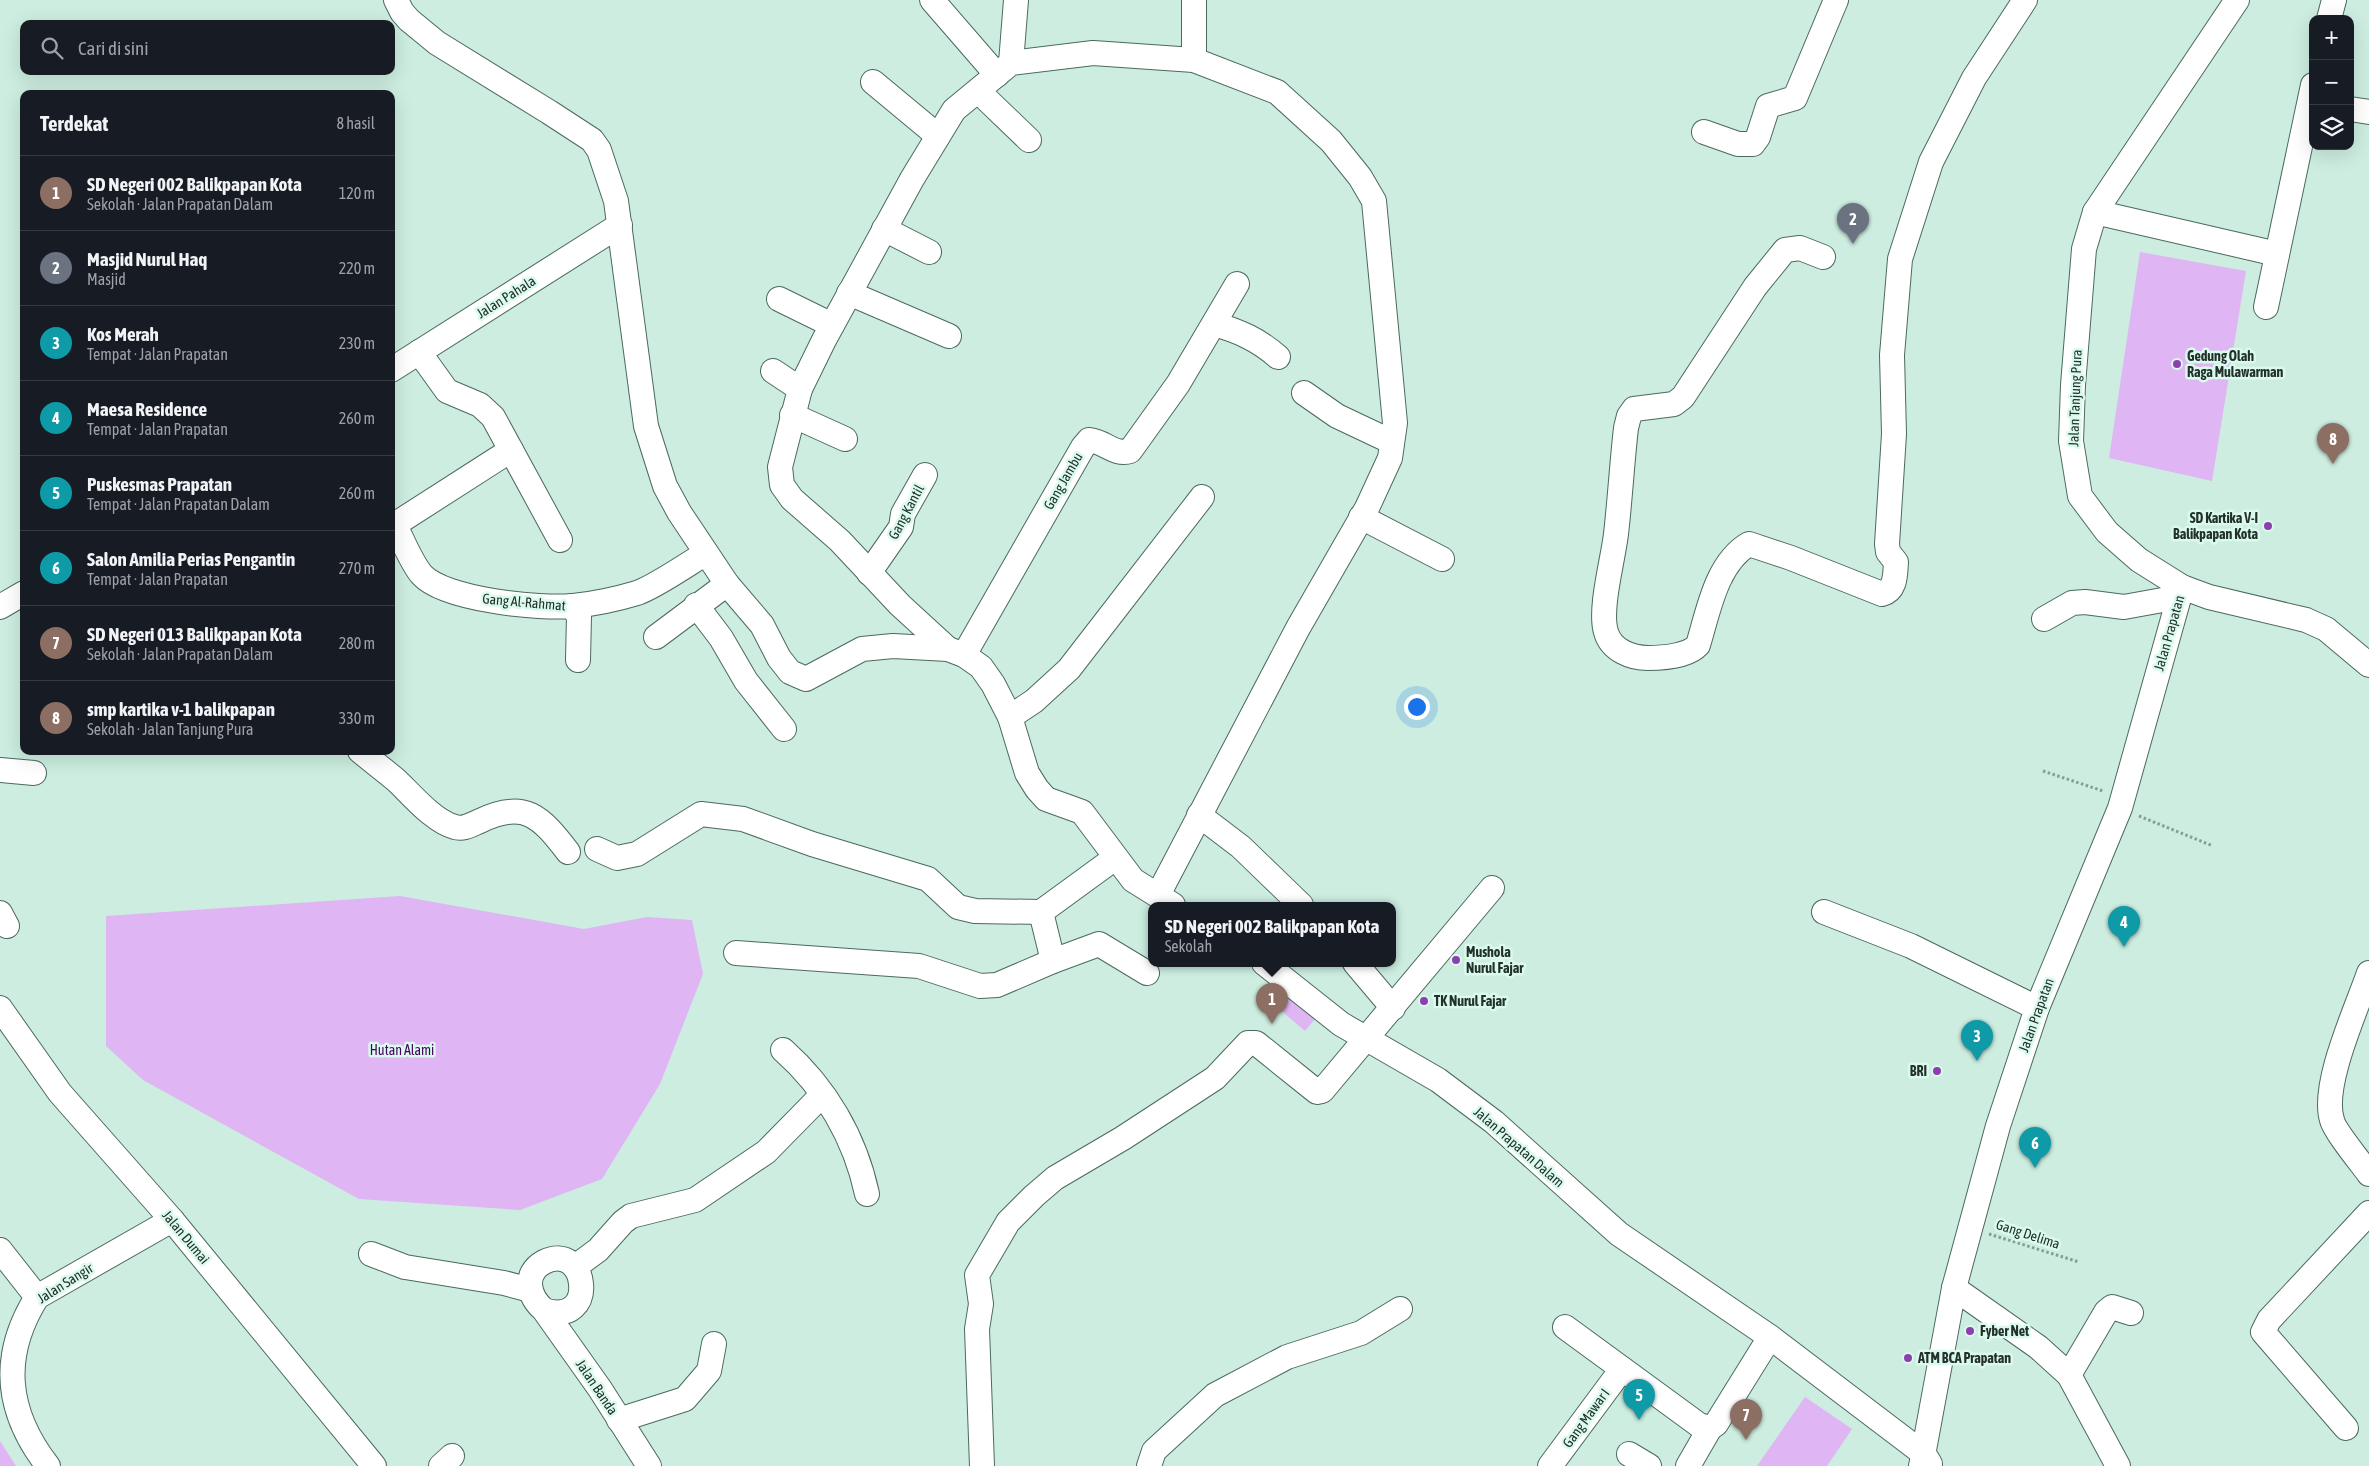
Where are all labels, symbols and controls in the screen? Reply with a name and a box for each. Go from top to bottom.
map controls [2309,15,2354,150]
button: + [2309,15,2354,60]
search box [20,20,395,75]
icon: search [38,34,66,62]
text: Cari di sini [78,37,149,59]
button: − [2309,60,2354,105]
button: layers [2309,105,2354,150]
text: Terdekat [40,111,108,135]
text: 8 hasil [337,114,375,132]
text: SD Negeri 002 Balikpapan Kota [87,173,302,195]
text: 1 [52,184,60,202]
text: 120 m [339,184,375,202]
text: Sekolah · Jalan Prapatan Dalam [87,195,273,213]
pin: 2 [1837,203,1869,244]
text: Masjid Nurul Haq [87,248,207,270]
text: 2 [52,259,60,277]
text: 220 m [339,259,375,277]
text: Masjid [87,270,126,288]
street label: Jalan Pahala [474,273,538,321]
text: Kos Merah [87,323,159,345]
text: 3 [52,334,60,352]
text: 230 m [339,334,375,352]
text: Tempat · Jalan Prapatan [87,345,228,363]
place label: Gedung Olah Raga Mulawarman [2187,348,2283,380]
street label: Jalan Tanjung Pura [2065,349,2085,447]
marker: Gedung Olah Raga Mulawarman [2171,358,2183,370]
text: Maesa Residence [87,398,207,420]
text: 4 [52,409,60,427]
text: 260 m [339,409,375,427]
text: Tempat · Jalan Prapatan [87,420,228,438]
pin: 8 [2317,423,2349,464]
street label: Gang Jambu [1040,450,1086,512]
text: Puskesmas Prapatan [87,473,232,495]
street label: Gang Kantil [885,482,927,542]
text: 5 [52,484,60,502]
text: 260 m [339,484,375,502]
text: Tempat · Jalan Prapatan Dalam [87,495,270,513]
place label: SD Kartika V-I Balikpapan Kota [2173,510,2258,542]
marker: SD Kartika V-I Balikpapan Kota [2262,520,2274,532]
text: Salon Amilia Perias Pengantin [87,548,295,570]
text: 6 [52,559,60,577]
text: 270 m [339,559,375,577]
text: Tempat · Jalan Prapatan [87,570,228,588]
street label: Gang Al-Rahmat [482,590,566,614]
street label: Jalan Prapatan [2151,593,2187,673]
text: SD Negeri 013 Balikpapan Kota [87,623,302,645]
text: 7 [52,634,60,652]
text: 280 m [339,634,375,652]
text: Sekolah · Jalan Prapatan Dalam [87,645,273,663]
your location [1404,694,1430,720]
text: smp kartika v-1 balikpapan [87,698,275,720]
text: 8 [52,709,60,727]
text: 330 m [339,709,375,727]
text: Sekolah · Jalan Tanjung Pura [87,720,253,738]
popup [1148,902,1396,967]
pin: 4 [2108,906,2140,947]
text: SD Negeri 002 Balikpapan Kota [1165,915,1379,937]
text: Sekolah [1165,937,1212,955]
place label: Mushola Nurul Fajar [1466,944,1524,976]
marker: Mushola Nurul Fajar [1450,954,1462,966]
street label: Jalan Prapatan [2015,976,2057,1054]
pin: 1 [1256,983,1288,1024]
place label: TK Nurul Fajar [1434,993,1507,1009]
marker: TK Nurul Fajar [1418,995,1430,1007]
pin: 3 [1961,1020,1993,1061]
park label: Hutan Alami [370,1042,434,1058]
place label: BRI [1910,1063,1927,1079]
marker: BRI [1931,1065,1943,1077]
street label: Jalan Prapatan Dalam [1471,1104,1567,1190]
pin: 6 [2019,1127,2051,1168]
street label: Jalan Dumai [159,1207,213,1267]
street label: Gang Delima [1994,1216,2062,1252]
street label: Jalan Sangir [34,1259,96,1306]
place label: Fyber Net [1980,1323,2029,1339]
marker: Fyber Net [1964,1325,1976,1337]
place label: ATM BCA Prapatan [1917,1350,2011,1366]
marker: ATM BCA Prapatan [1902,1352,1914,1364]
street label: Jalan Banda [573,1356,621,1418]
pin: 5 [1623,1379,1655,1420]
street label: Gang Mawar I [1559,1385,1613,1451]
pin: 7 [1730,1399,1762,1440]

